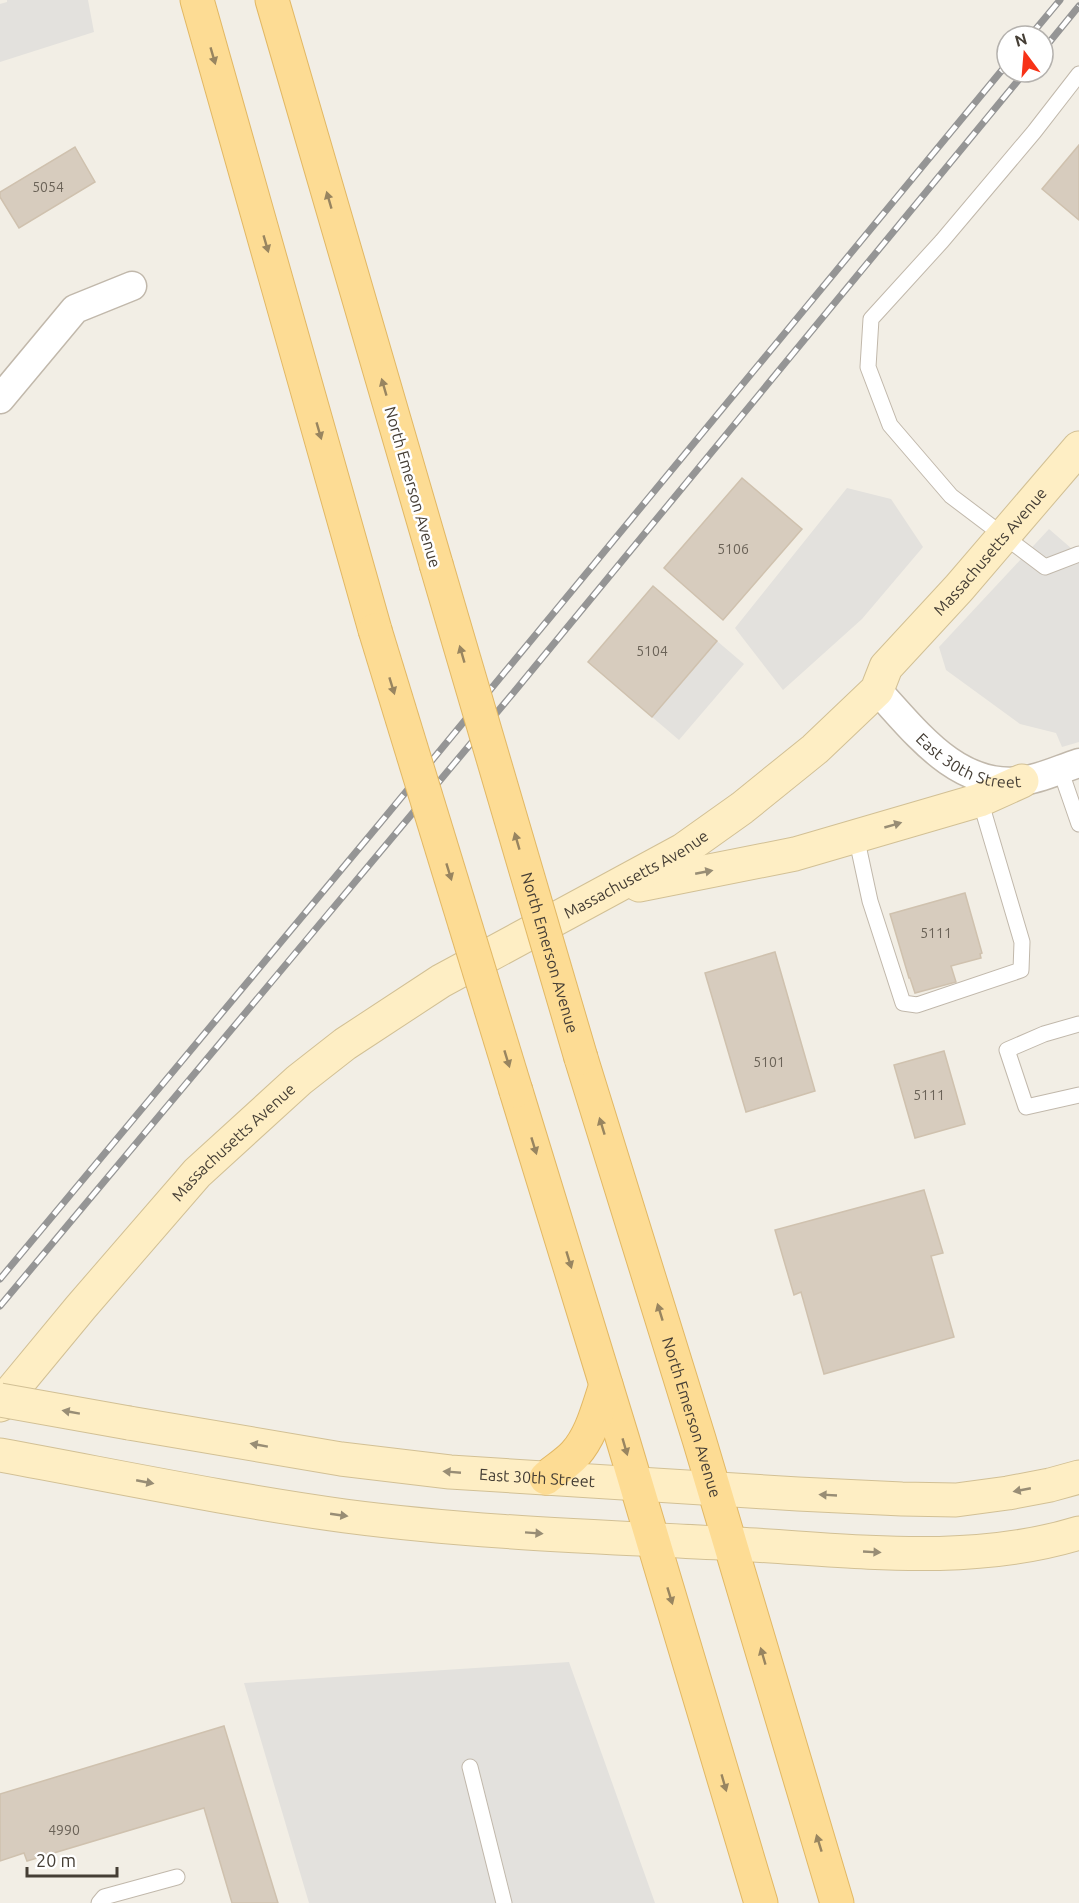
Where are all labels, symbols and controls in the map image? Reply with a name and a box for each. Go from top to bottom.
north arrow [995,24,1055,84]
text: N [1013,29,1029,50]
one-way arrow [209,47,218,65]
house number: 5054 [32,179,64,195]
one-way arrow [324,191,333,209]
one-way arrow [262,235,271,253]
one-way arrow [379,378,388,396]
street label: North Emerson Avenue [381,404,445,570]
one-way arrow [315,423,324,441]
street label: Massachusetts Avenue [930,484,1050,619]
house number: 5106 [717,541,749,557]
house number: 5104 [636,643,668,659]
one-way arrow [457,644,466,662]
one-way arrow [388,677,397,695]
street label: East 30th Street [913,729,1023,791]
one-way arrow [884,820,902,829]
street label: Massachusetts Avenue [561,826,712,922]
one-way arrow [512,832,521,850]
one-way arrow [445,863,454,881]
one-way arrow [695,867,714,876]
street label: North Emerson Avenue [518,870,582,1035]
house number: 5111 [920,925,952,941]
one-way arrow [502,1050,512,1068]
house number: 5101 [753,1054,785,1070]
street label: Massachusetts Avenue [168,1079,298,1204]
house number: 5111 [913,1087,945,1103]
one-way arrow [597,1117,606,1135]
one-way arrow [530,1137,539,1155]
one-way arrow [565,1251,574,1269]
one-way arrow [655,1303,664,1321]
street label: North Emerson Avenue [659,1335,725,1500]
one-way arrow [61,1408,80,1417]
one-way arrow [621,1438,630,1456]
one-way arrow [249,1440,268,1449]
street label: East 30th Street [479,1465,596,1490]
one-way arrow [442,1467,461,1476]
one-way arrow [136,1478,155,1487]
one-way arrow [1013,1486,1032,1495]
one-way arrow [818,1491,837,1500]
one-way arrow [330,1510,349,1519]
one-way arrow [524,1528,543,1538]
one-way arrow [863,1548,882,1557]
one-way arrow [666,1587,675,1605]
one-way arrow [758,1647,767,1665]
one-way arrow [720,1774,729,1792]
house number: 4990 [48,1822,80,1838]
one-way arrow [814,1834,823,1852]
scale bar [27,1840,117,1878]
text: 20 m [36,1850,76,1870]

